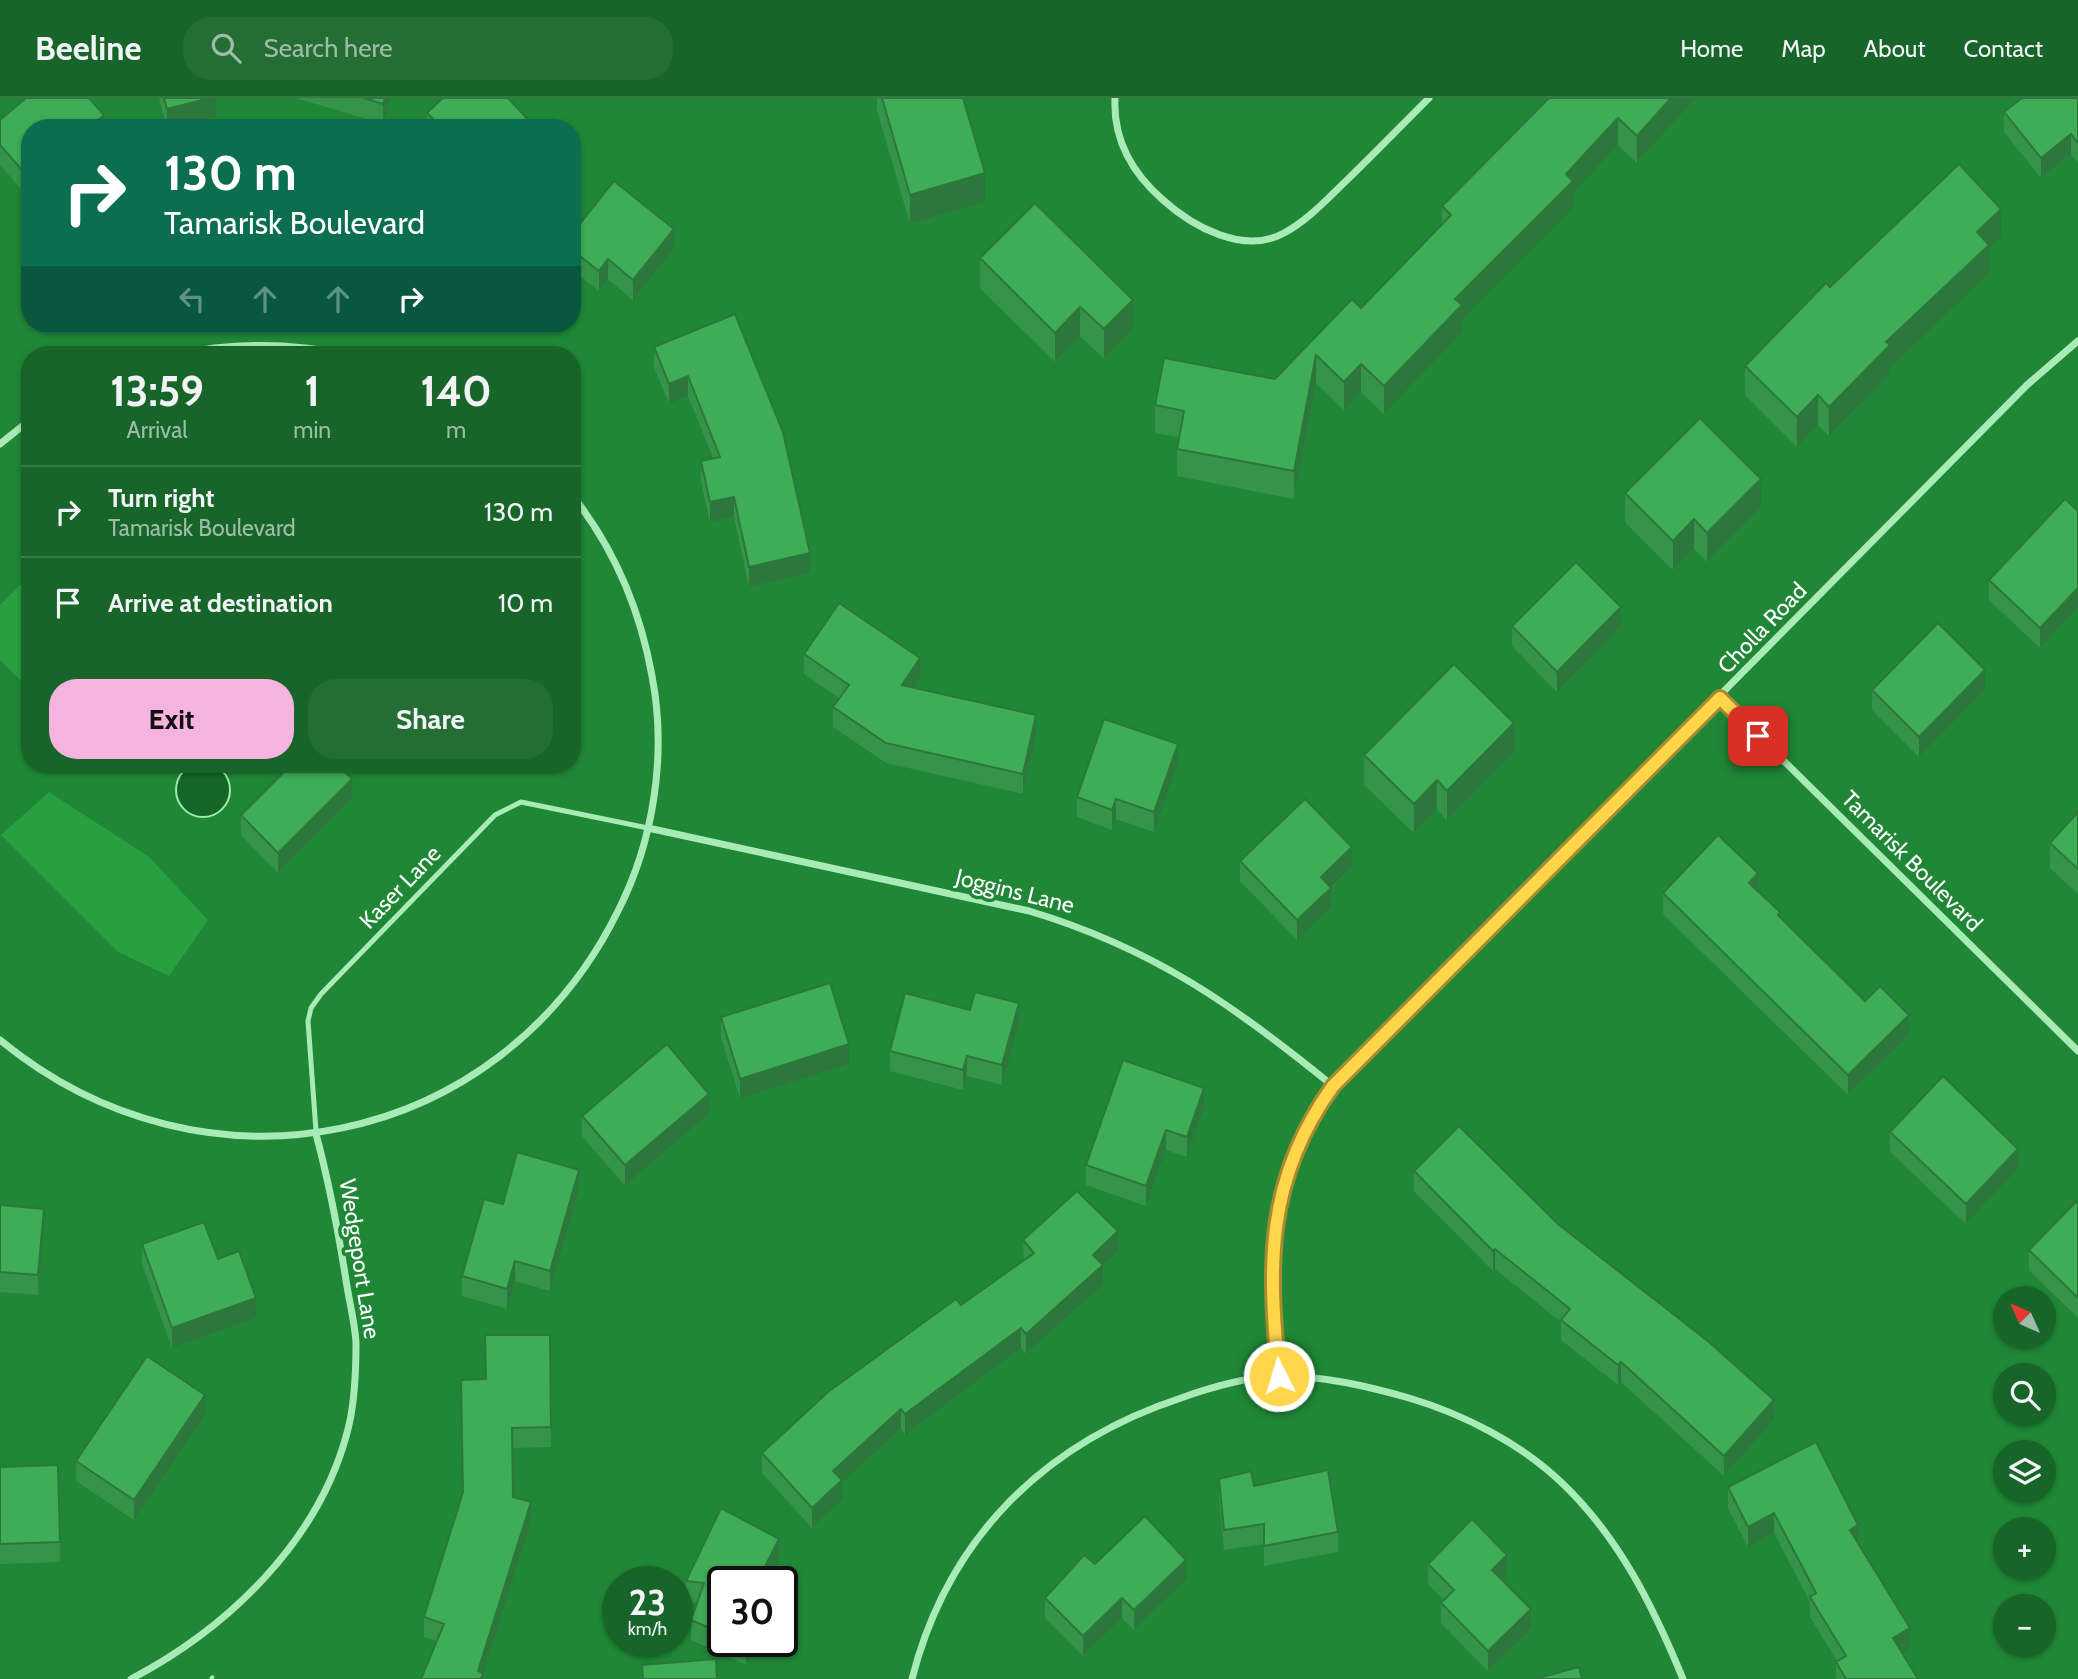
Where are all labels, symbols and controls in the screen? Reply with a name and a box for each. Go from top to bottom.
search box [183,17,673,80]
text: Beeline [35,28,141,68]
icon: search [207,29,245,67]
text: Search here [263,32,393,64]
text: Home [1680,34,1743,63]
text: Map [1781,34,1826,63]
text: About [1864,34,1926,63]
text: Contact [1964,34,2043,63]
text: 130 m [164,143,297,202]
icon: right [49,147,140,238]
text: Tamarisk Boulevard [164,203,425,242]
icon: left [173,280,211,318]
icon: ahead [246,280,284,318]
icon: ahead [319,280,357,318]
icon: right [392,280,430,318]
text: 13:59 [110,365,204,417]
text: 1 [304,365,320,417]
text: 140 [420,365,492,417]
text: Arrival [126,416,188,444]
text: min [293,416,331,444]
text: m [446,416,466,444]
text: Turn right [108,482,214,514]
icon: right [49,493,87,531]
text: 130 m [484,496,553,528]
text: Tamarisk Boulevard [108,514,296,542]
street label: Cholla Road [1712,576,1812,680]
icon: arrive [49,584,87,622]
text: Arrive at destination [108,587,333,619]
text: 10 m [498,587,553,619]
button: Exit [49,679,294,759]
button: Share [308,679,553,759]
pin [1728,706,1788,766]
icon: arrive [1739,717,1777,755]
street label: Tamarisk Boulevard [1836,785,1988,937]
street label: Kaser Lane [353,839,447,934]
street label: Joggins Lane [952,863,1077,919]
street label: Wedgeport Lane [334,1177,386,1341]
north arrow [1993,1286,2056,1349]
map controls [1993,1286,2056,1657]
position arrow [1242,1339,1316,1413]
button: search [1993,1363,2056,1426]
button: layers [1993,1440,2056,1503]
button: + [1993,1517,2056,1580]
speed limit sign: 30 [707,1566,798,1657]
text: 23 [629,1581,666,1624]
button: − [1993,1594,2056,1657]
text: km/h [628,1618,667,1640]

